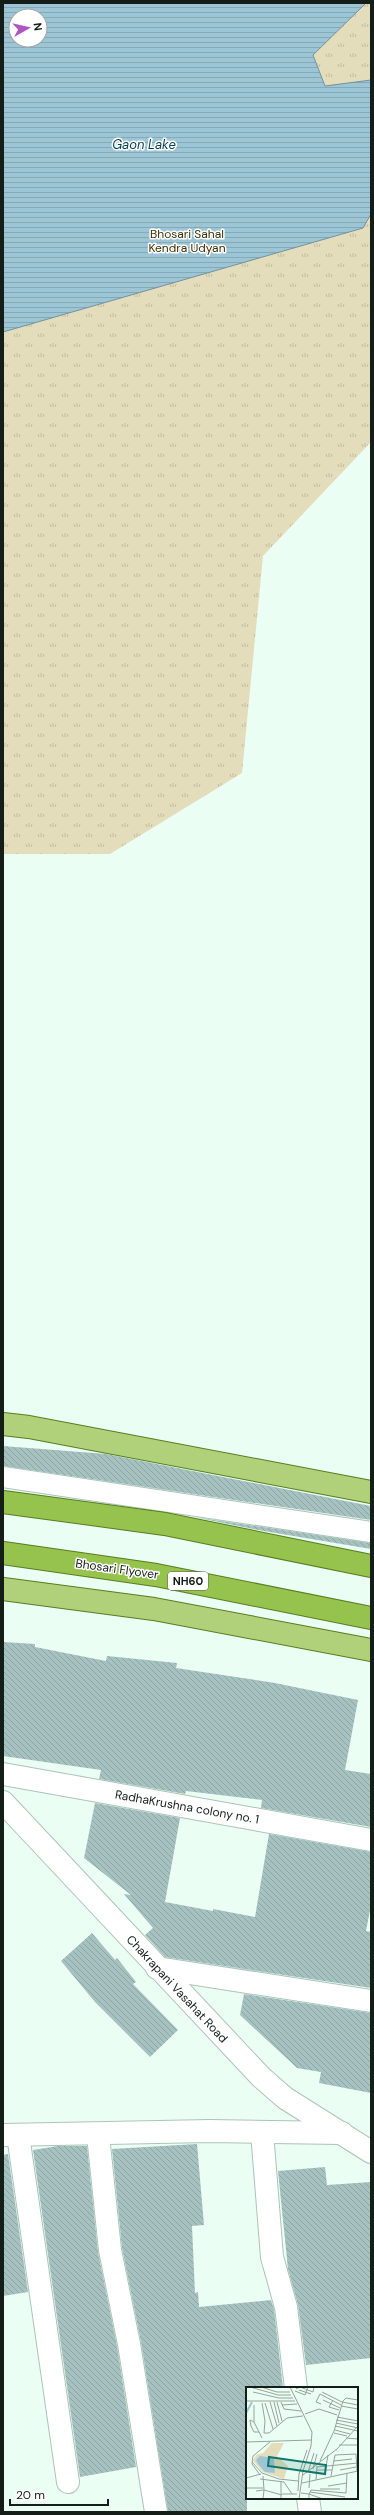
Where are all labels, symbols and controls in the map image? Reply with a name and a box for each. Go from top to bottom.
north arrow [8,8,48,48]
text: N [30,22,45,32]
water label: Gaon Lake [112,136,176,153]
park label: Bhosari Sahal Kendra Udyan [148,226,226,256]
street label: Bhosari Flyover [74,1555,160,1583]
road number: NH60 [168,1572,208,1590]
street label: RadhaKrushna colony no. 1 [114,1786,260,1828]
street label: Chakrapani Vasahat Road [123,1932,231,2046]
inset map [246,2387,358,2499]
scale bar [10,2481,108,2507]
text: 20 m [16,2487,45,2503]

